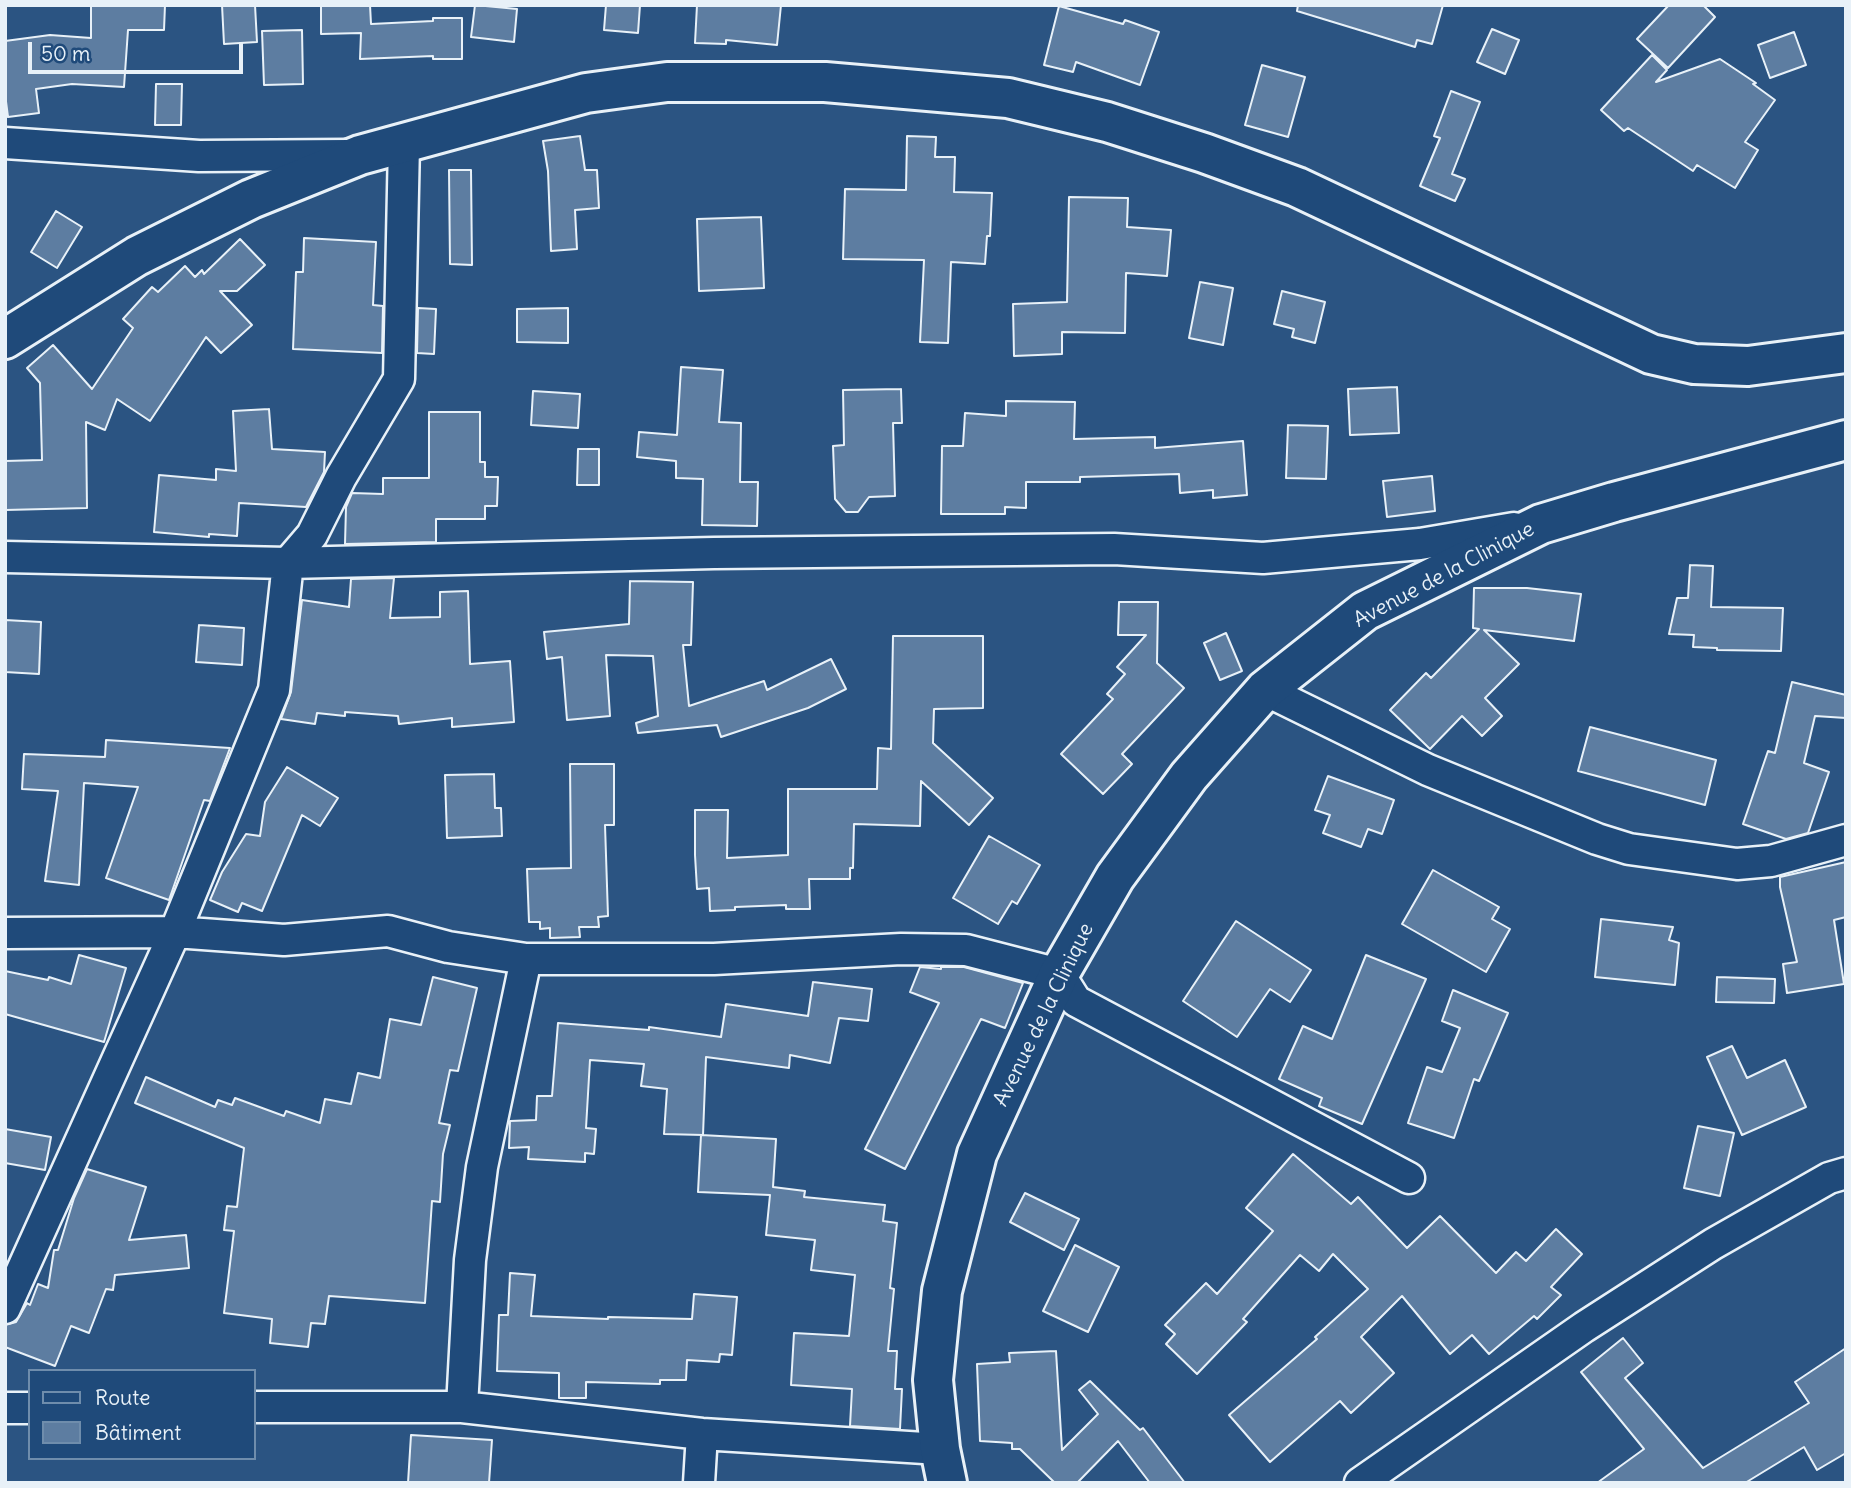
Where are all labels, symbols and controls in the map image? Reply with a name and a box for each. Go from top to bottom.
scale bar [32,28,247,72]
text: 50 m [41,40,90,67]
street label: Avenue de la Clinique [1349,517,1539,633]
street label: Avenue de la Clinique [989,919,1099,1111]
legend [28,1369,256,1460]
text: Route [95,1384,150,1411]
text: Bâtiment [95,1419,181,1446]

